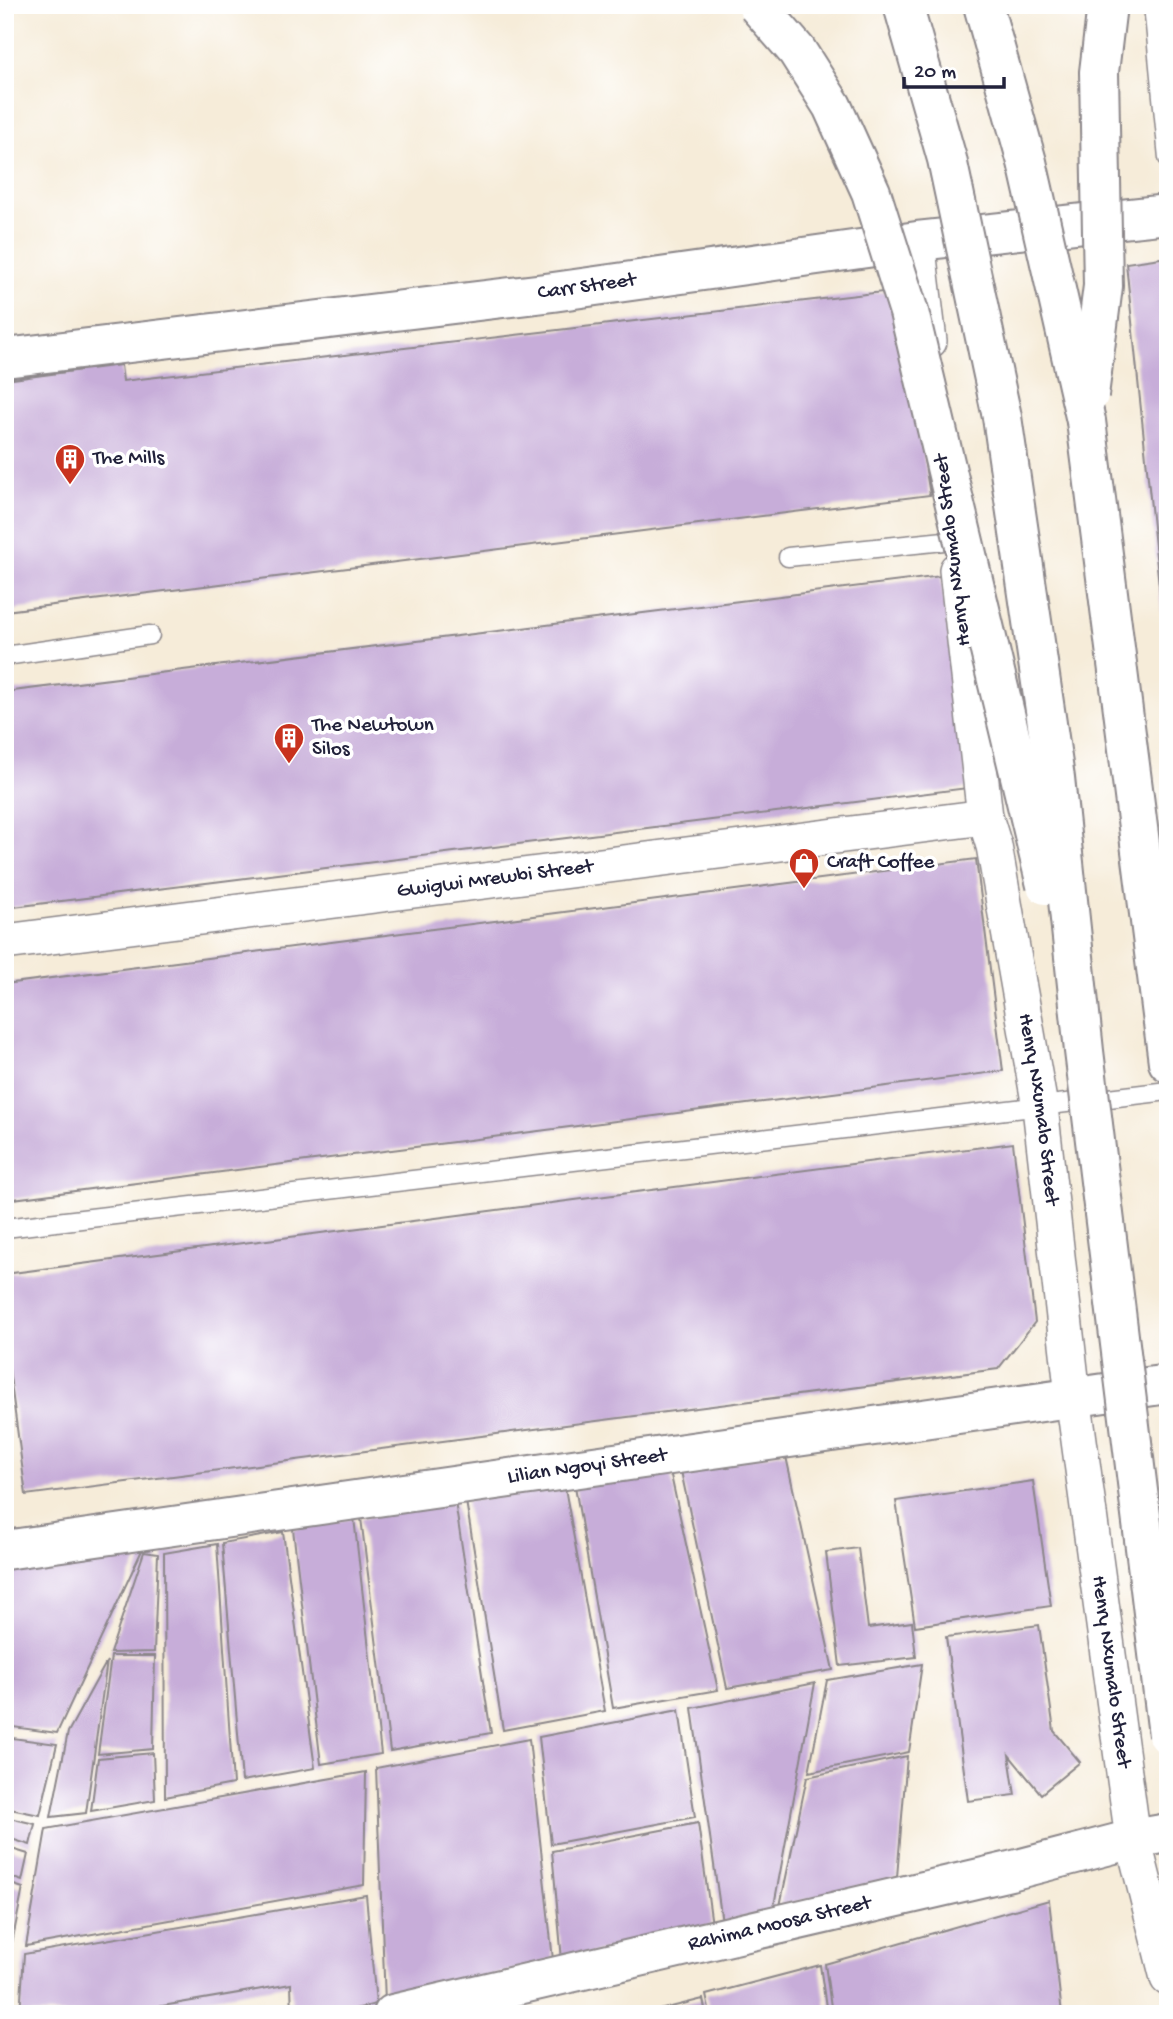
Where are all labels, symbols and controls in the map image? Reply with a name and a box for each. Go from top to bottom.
scale bar [904,46,1003,90]
text: 20 m [914,61,956,86]
street label: Carr Street [536,268,640,306]
building icon: The Mills [53,442,87,486]
place label: The Mills [92,447,166,472]
street label: Henry Nxumalo Street [930,450,978,647]
place label: The Newtown Silos [311,714,434,763]
building icon: The Newtown Silos [272,721,306,765]
shop icon: Craft Coffee [787,846,821,890]
place label: Craft Coffee [827,851,935,876]
street label: Gwigwi Mrewbi Street [395,854,597,904]
street label: Henry Nxumalo Street [1011,1012,1064,1209]
street label: Lilian Ngoyi Street [506,1443,671,1491]
street label: Henry Nxumalo Street [1085,1574,1136,1772]
street label: Rahima Moosa Street [686,1891,876,1958]

